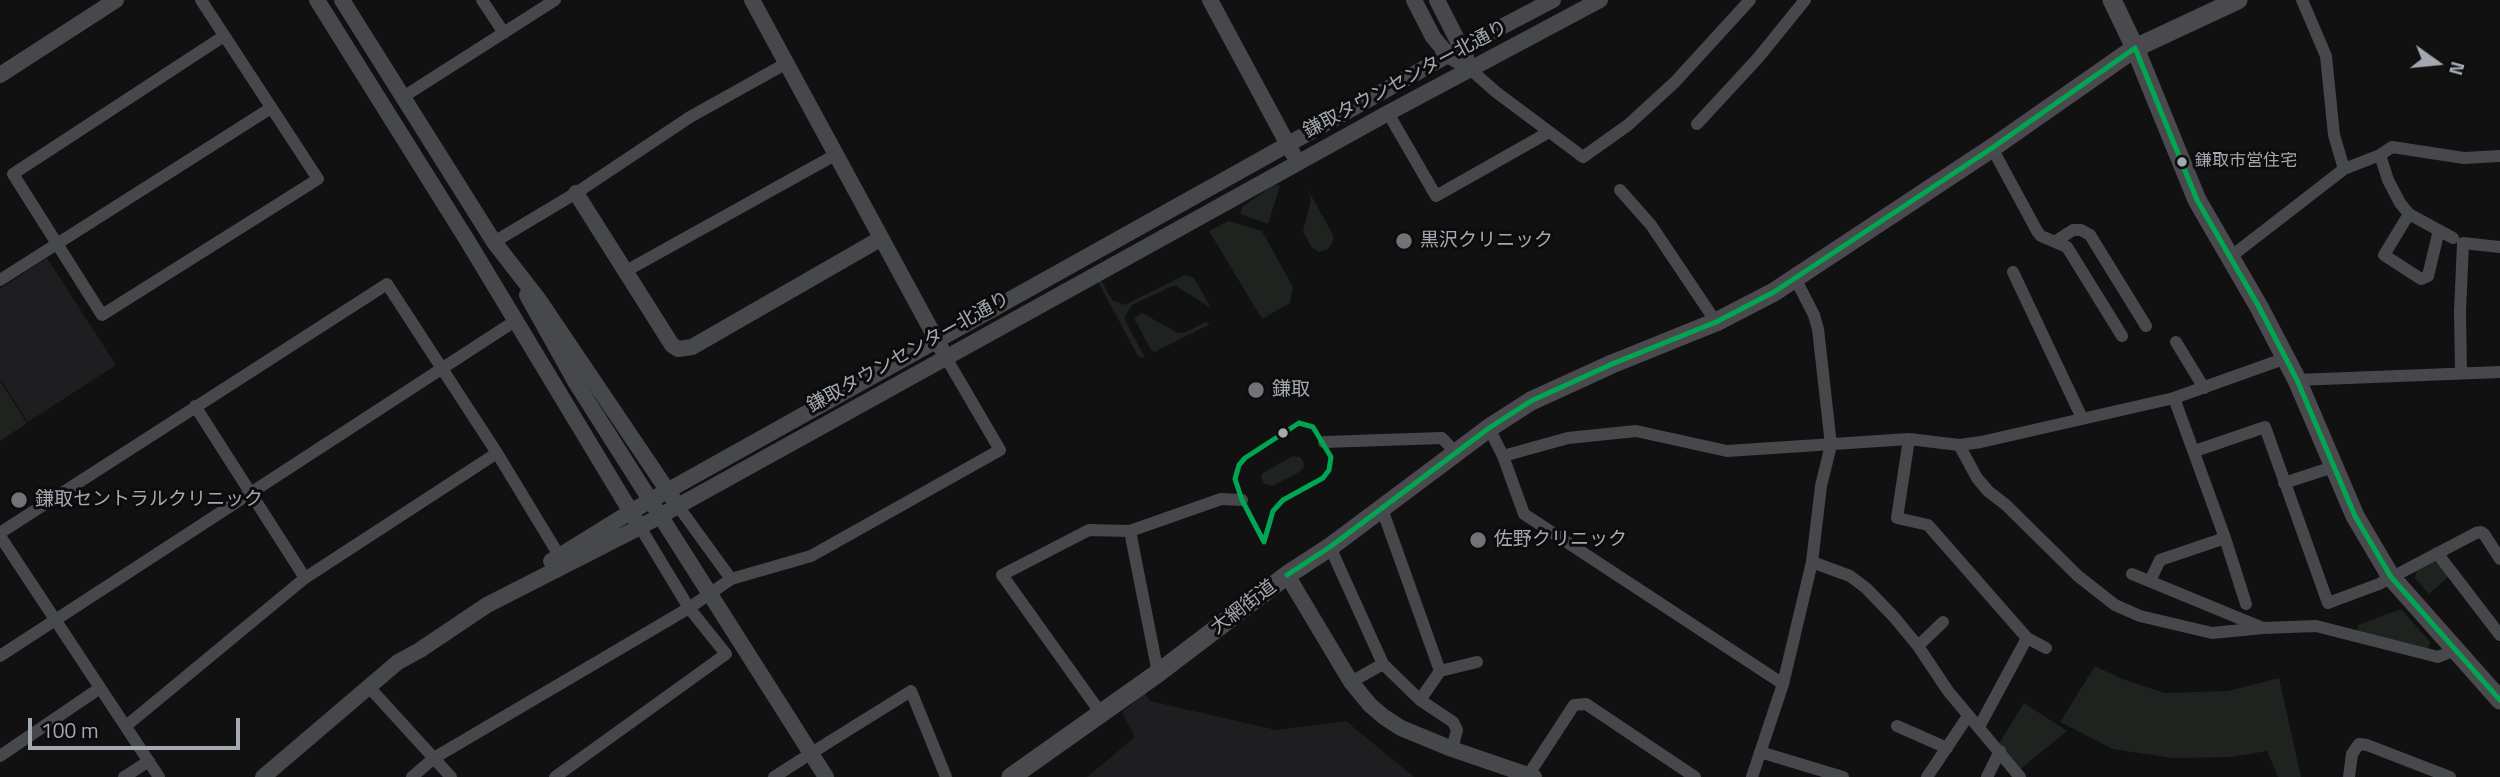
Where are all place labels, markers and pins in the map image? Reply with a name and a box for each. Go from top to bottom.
place label: 鎌取市営住宅 [2195,152,2297,172]
marker: 鎌取市営住宅 [2175,155,2189,169]
place label: 黒沢クリニック [1420,230,1553,252]
marker: 黒沢クリニック [1394,231,1414,251]
place label: 鎌取 [1272,379,1310,401]
marker: 鎌取 [1246,380,1266,400]
unlabelled marker [1276,426,1290,440]
place label: 鎌取セントラルクリニック [35,489,263,511]
marker: 鎌取セントラルクリニック [9,490,29,510]
place label: 佐野クリニック [1494,529,1627,551]
marker: 佐野クリニック [1468,530,1488,550]

